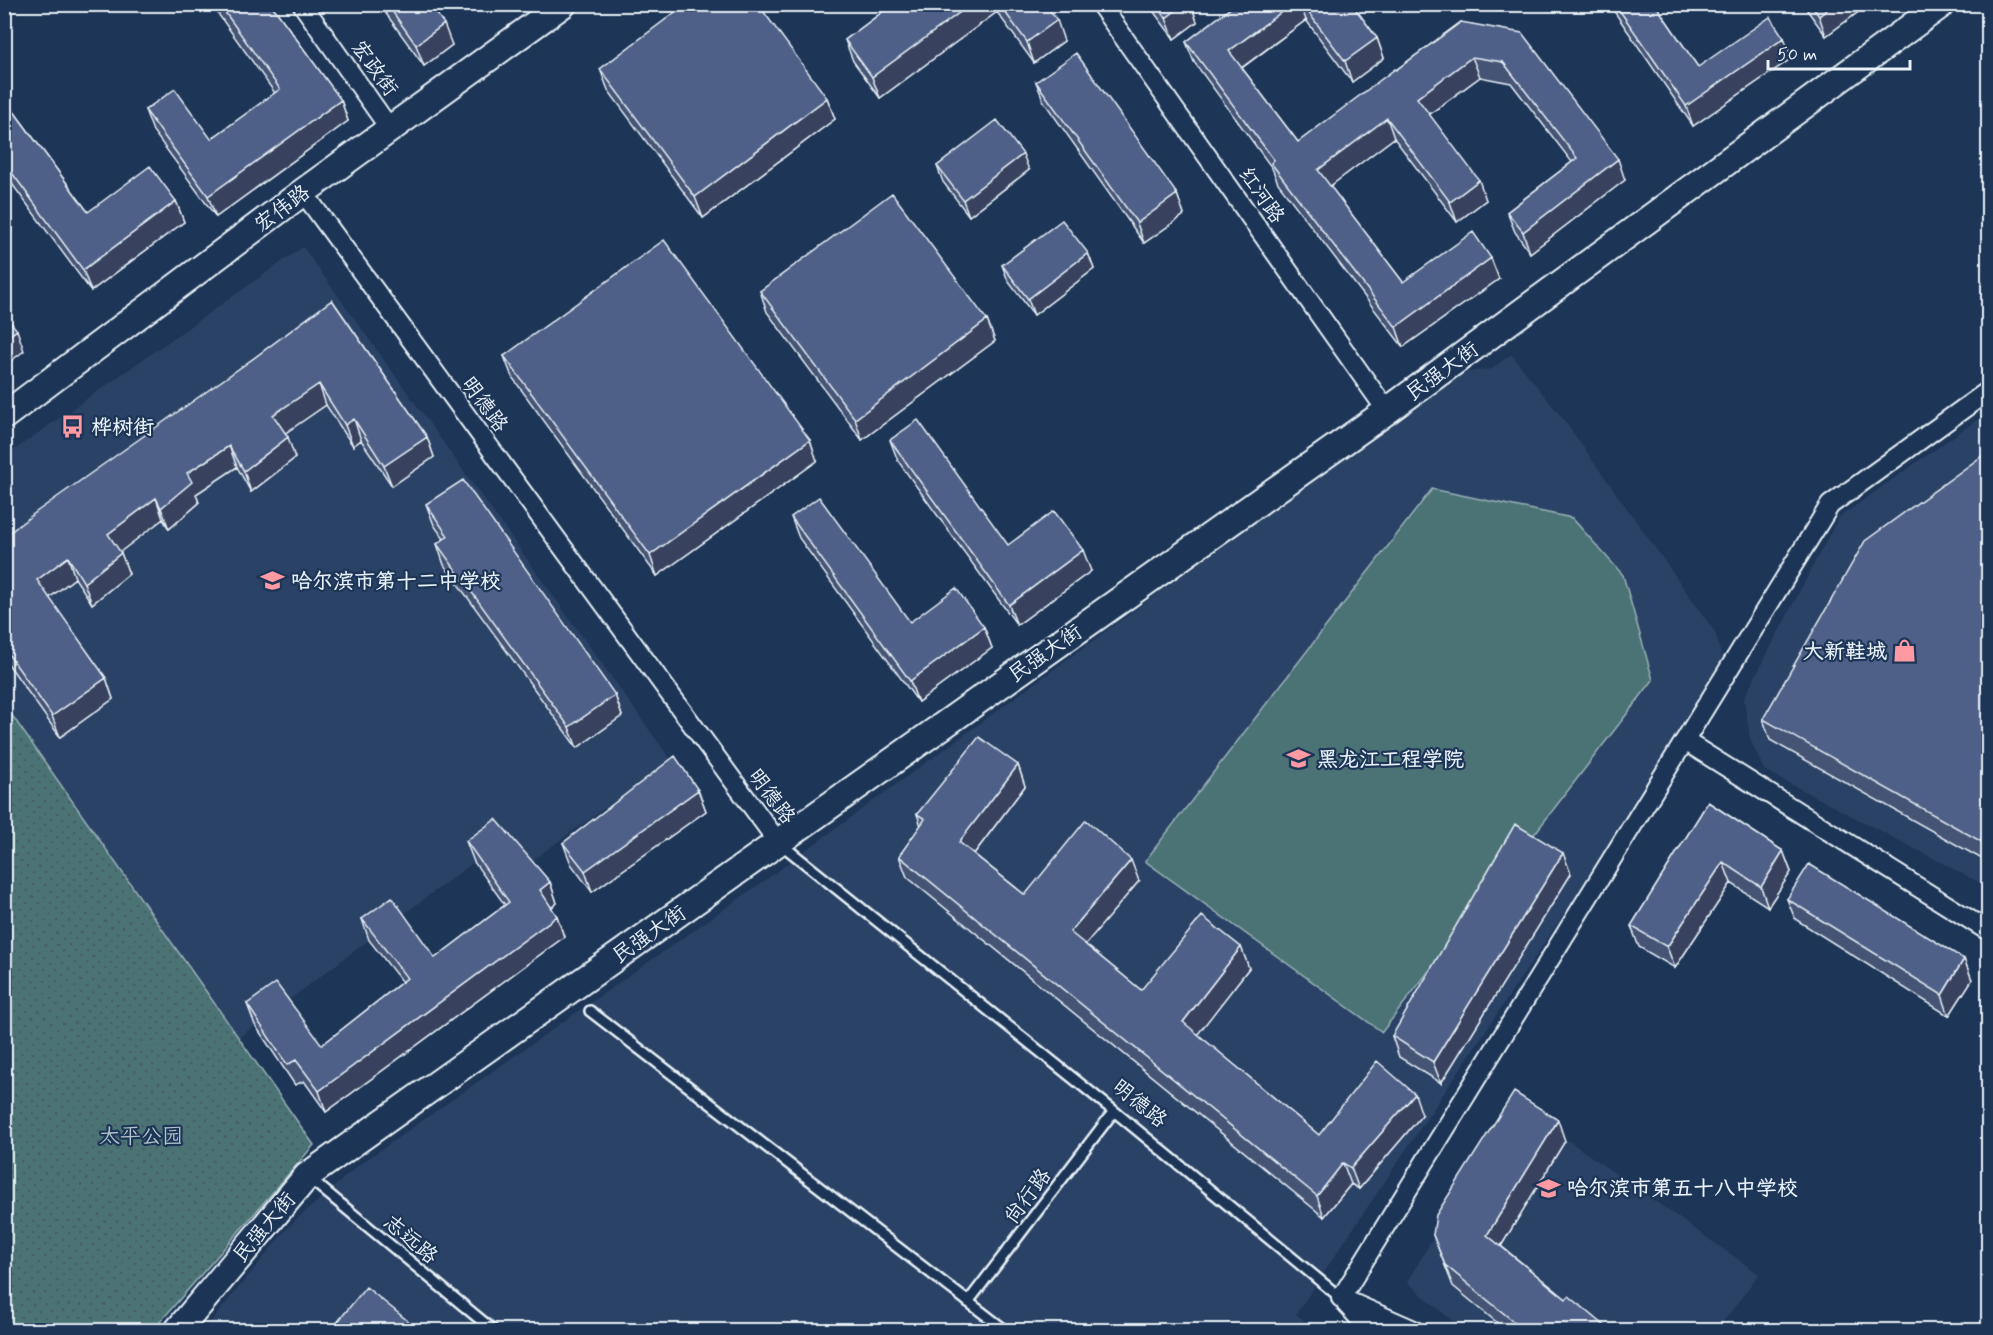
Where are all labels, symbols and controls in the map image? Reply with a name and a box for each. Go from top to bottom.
scale bar [1768,33,1910,71]
street label: 宏政街 [344,35,404,102]
text: 50 m [1777,43,1817,67]
street label: 红河路 [1232,162,1291,229]
street label: 宏伟路 [249,179,316,239]
street label: 民强大街 [1400,336,1485,408]
street label: 明德路 [454,371,514,438]
bus stop icon: 桦树街 [60,414,86,440]
place label: 桦树街 [91,414,154,442]
school or university icon: 哈尔滨市第十二中学校 [260,568,286,594]
place label: 哈尔滨市第十二中学校 [291,568,501,596]
street label: 民强大街 [1003,618,1088,689]
place label: 大新鞋城 [1803,638,1887,666]
shop icon: 大新鞋城 [1892,638,1918,664]
school or university icon: 黑龙江工程学院 [1286,746,1312,772]
place label: 黑龙江工程学院 [1317,746,1464,774]
street label: 明德路 [741,763,801,830]
street label: 民强大街 [607,899,692,970]
street label: 明德路 [1106,1073,1173,1134]
park label: 太平公园 [99,1123,183,1151]
street label: 尚行路 [998,1163,1058,1230]
school or university icon: 哈尔滨市第五十八中学校 [1536,1175,1562,1201]
place label: 哈尔滨市第五十八中学校 [1567,1175,1798,1203]
street label: 民强大街 [227,1186,302,1269]
street label: 志远路 [377,1209,443,1271]

